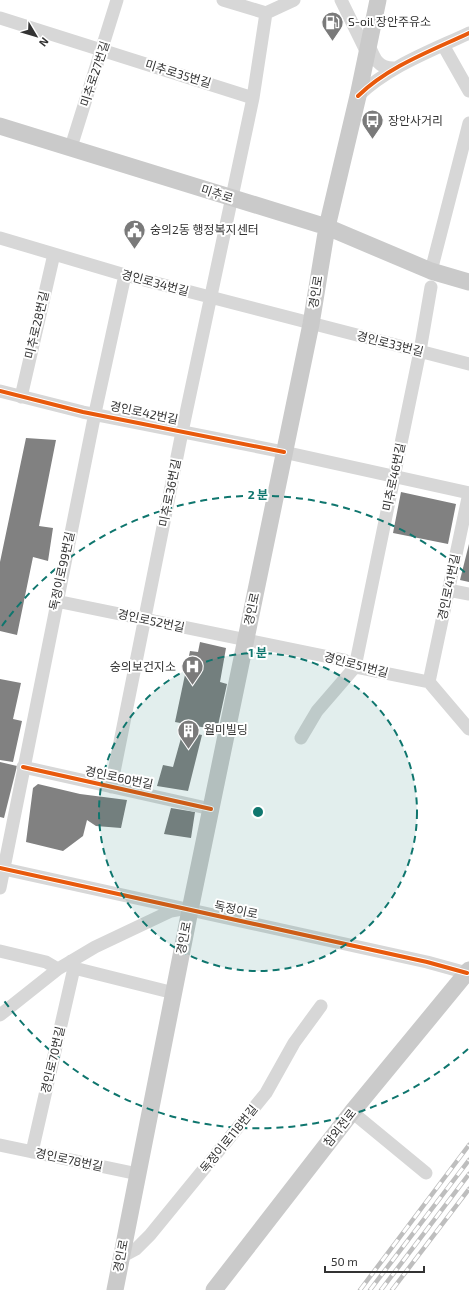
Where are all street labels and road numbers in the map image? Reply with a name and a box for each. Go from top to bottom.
street label: 미추로27번길 [77,39,111,108]
street label: 미추로35번길 [144,56,213,90]
street label: 미추로 [199,181,235,205]
street label: 경인로34번길 [120,266,191,298]
street label: 경인로 [306,274,325,309]
street label: 미추로28번길 [21,289,51,360]
street label: 경인로33번길 [355,328,425,358]
street label: 경인로42번길 [109,398,180,426]
street label: 미추로46번길 [379,441,407,512]
street label: 미추로36번길 [156,458,182,528]
street label: 독정이로99번길 [46,530,76,611]
street label: 경인로41번길 [434,552,462,621]
street label: 경인로 [241,591,261,626]
street label: 경인로52번길 [116,606,186,634]
street label: 경인로51번길 [322,649,390,679]
street label: 경인로60번길 [84,763,155,791]
street label: 독정이로 [213,898,259,920]
street label: 경인로 [173,920,193,955]
street label: 경인로70번길 [37,1025,67,1095]
street label: 독정이로118번길 [197,1102,260,1175]
street label: 참외전로 [320,1106,358,1149]
street label: 경인로78번길 [34,1145,104,1173]
street label: 경인로 [110,1238,130,1273]

